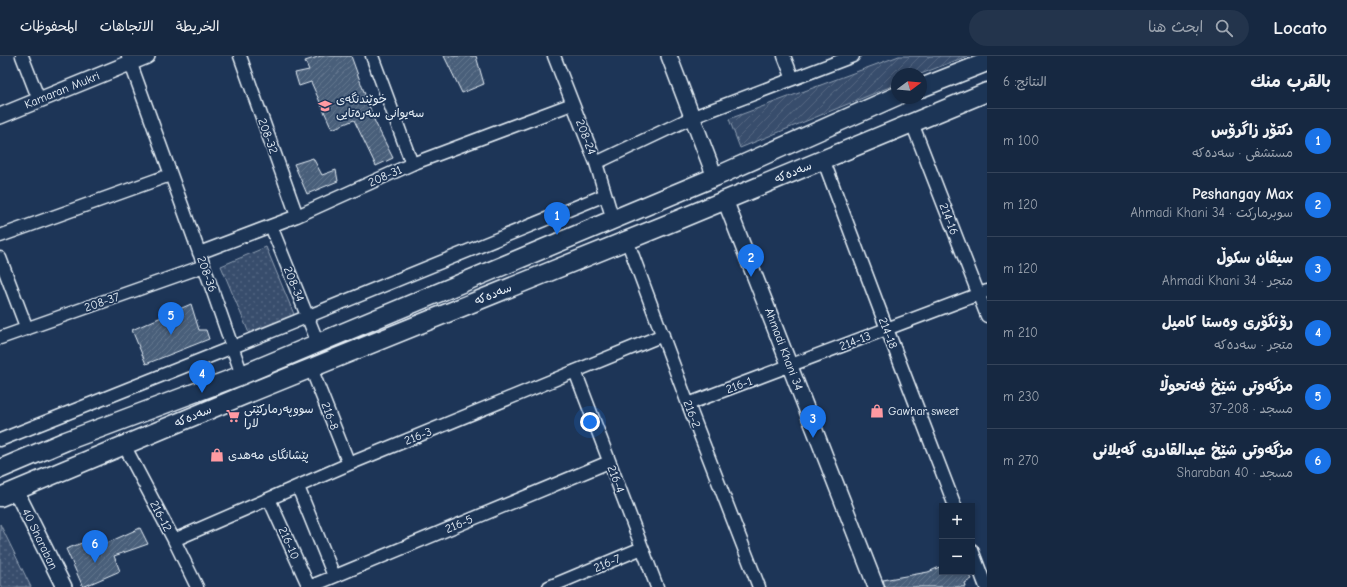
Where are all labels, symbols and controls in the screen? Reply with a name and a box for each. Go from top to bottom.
search box [969,10,1249,46]
icon: search [1213,17,1235,39]
text: Locato [1273,17,1327,39]
text: المحفوظات [20,18,78,35]
text: الاتجاهات [100,18,154,35]
text: الخريطة [176,18,219,35]
text: ابحث هنا [1148,18,1203,36]
north arrow [891,68,927,104]
street label: Kamaran Mukri [22,69,102,111]
text: بالقرب منك [1250,72,1331,91]
text: النتائج: 6 [1003,74,1047,89]
place label: خوێندنگەی سەیوانی سەرەتایی [336,92,424,121]
school or university icon: خوێندنگەی سەیوانی سەرەتایی [317,98,333,114]
street label: 208-32 [255,116,281,156]
street label: 208-24 [573,117,599,157]
text: دکتۆر زاگرۆس [1211,121,1293,139]
text: 100 m [1003,133,1039,148]
text: 1 [1315,133,1321,148]
text: مستشفى · سەدەکە [1192,145,1293,160]
street label: سەدەکە [772,158,814,186]
street label: 208-31 [366,162,404,190]
text: Peshangay Max [1192,185,1293,203]
text: 120 m [1003,197,1038,212]
text: 2 [1315,197,1321,212]
street label: 214-16 [937,201,961,237]
pin: 1 [544,202,570,235]
text: سوبرماركت · Ahmadi Khani 34 [1130,205,1293,220]
pin: 2 [738,244,764,277]
text: سیڤان سکوڵ [1216,249,1293,267]
street label: 208-36 [194,254,220,294]
text: 120 m [1003,261,1038,276]
text: 3 [1315,261,1321,276]
street label: 208-34 [281,264,307,304]
text: متجر · Ahmadi Khani 34 [1162,273,1293,288]
street label: سەدەکە [472,280,514,308]
street label: 208-37 [83,289,122,315]
pin: 5 [158,302,184,335]
street label: Ahmadi Khani 34 [762,306,806,392]
text: رۆنگۆری وەستا کامیل [1162,313,1293,331]
street label: 214-18 [876,315,900,351]
text: 210 m [1003,325,1038,340]
text: 4 [1315,325,1321,340]
street label: 214-13 [837,329,873,353]
text: متجر · سەدەکە [1214,337,1293,352]
pin: 4 [189,360,215,393]
street label: 216-1 [724,374,754,396]
text: مزگەوتی شێخ فەتحوڵا [1159,377,1293,395]
text: 230 m [1003,389,1039,404]
text: 5 [1315,389,1321,404]
street label: 216-2 [680,398,704,430]
street label: 216-8 [318,400,342,432]
text: مسجد · 208-37 [1209,401,1293,416]
street label: سەدەکە [172,402,214,430]
place label: سووپەرمارکێتی لارا [244,402,314,430]
shop icon: Gawhar sweet [869,403,885,419]
place label: Gawhar sweet [888,404,959,418]
pin: 3 [800,405,826,438]
supermarket icon: سووپەرمارکێتی لارا [225,408,241,424]
your location [580,412,600,432]
street label: 216-3 [402,424,434,448]
text: مزگەوتی شێخ عبدالقادری گەیلانی [1093,441,1293,459]
shop icon: پێشانگای مەهدی [209,447,225,463]
place label: پێشانگای مەهدی [228,448,309,463]
text: 270 m [1003,453,1039,468]
text: 6 [1315,453,1321,468]
street label: 216-4 [604,463,628,495]
text: مسجد · 40 Sharaban [1177,465,1293,480]
street label: 216-12 [147,498,175,534]
map controls [939,503,975,575]
button: + [939,503,975,539]
street label: 40 Sharaban [19,506,61,572]
street label: 216-5 [443,512,475,536]
street label: 216-10 [276,524,302,562]
pin: 6 [82,530,108,563]
button: − [939,539,975,575]
street label: 216-7 [591,551,623,575]

